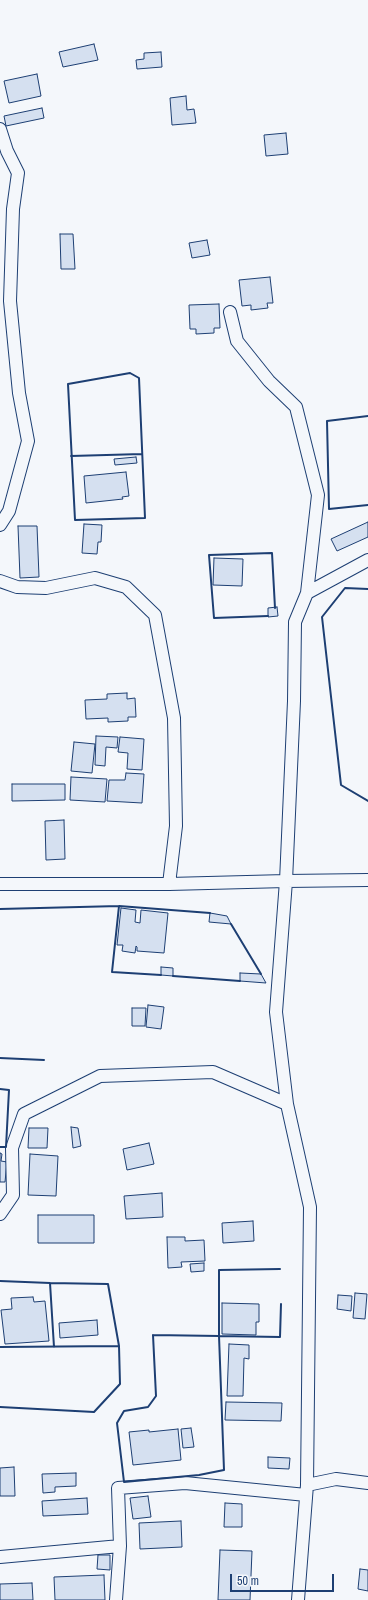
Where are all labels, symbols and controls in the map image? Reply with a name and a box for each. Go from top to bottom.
scale bar [232,1566,336,1592]
text: 50 m [237,1573,259,1589]

